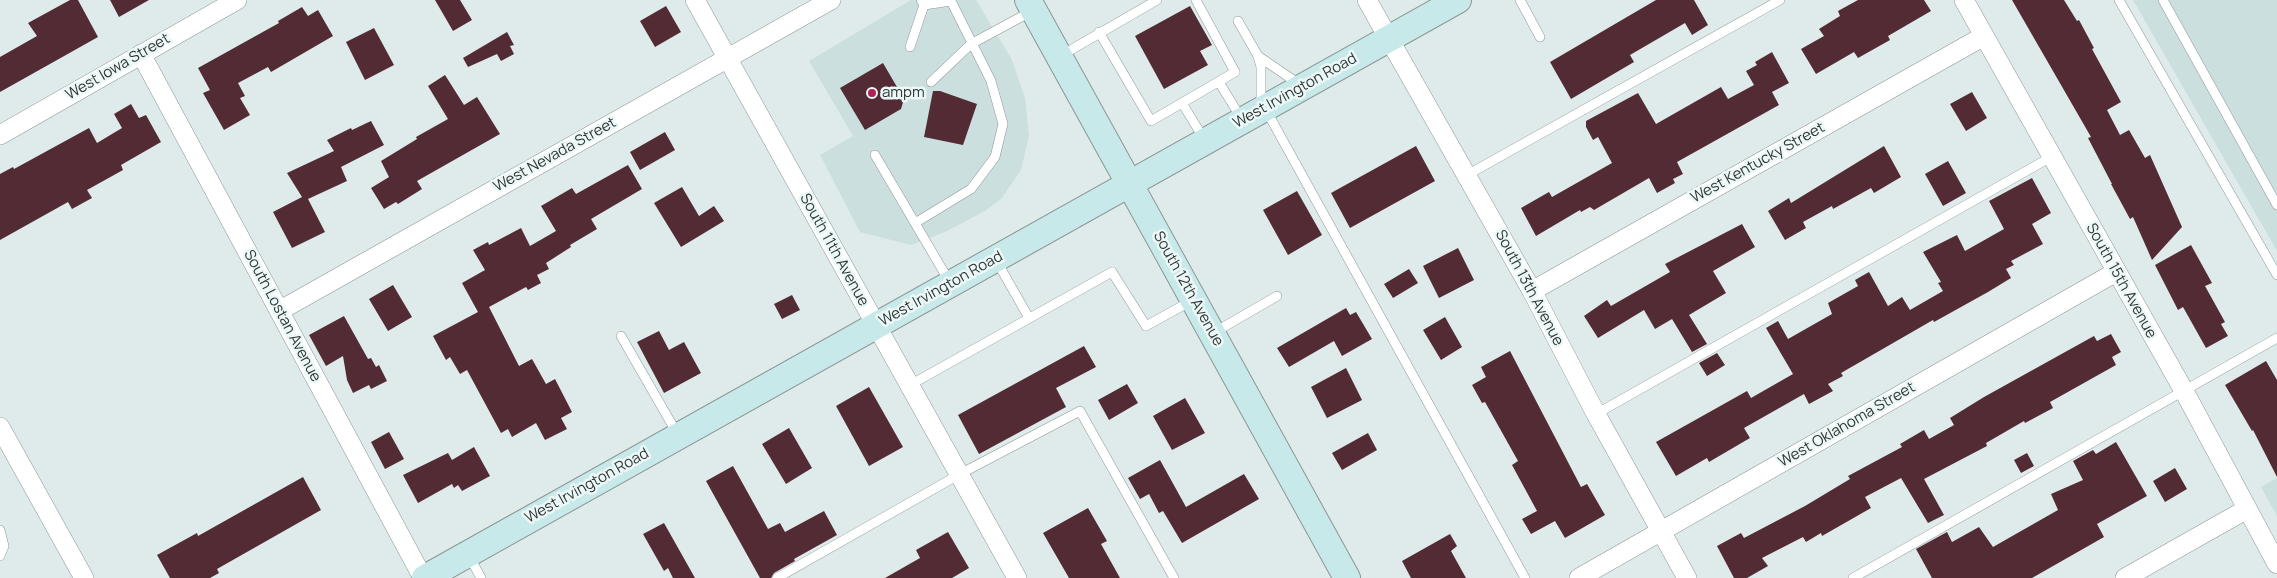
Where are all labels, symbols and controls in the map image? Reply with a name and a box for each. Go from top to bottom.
street label: West Iowa Street [63,30,173,104]
street label: West Irvington Road [1230,50,1360,132]
place label: ampm [882,84,925,102]
marker: ampm [866,87,878,99]
street label: West Nevada Street [491,114,619,196]
street label: West Kentucky Street [1688,119,1828,207]
street label: South 11th Avenue [796,191,872,309]
street label: South 15th Avenue [2082,220,2160,342]
street label: South 13th Avenue [1491,227,1567,349]
street label: South 12th Avenue [1149,228,1227,350]
street label: South Lostan Avenue [240,247,324,385]
street label: West Irvington Road [876,248,1006,330]
street label: West Oklahoma Street [1775,379,1919,471]
street label: West Irvington Road [522,445,652,527]

